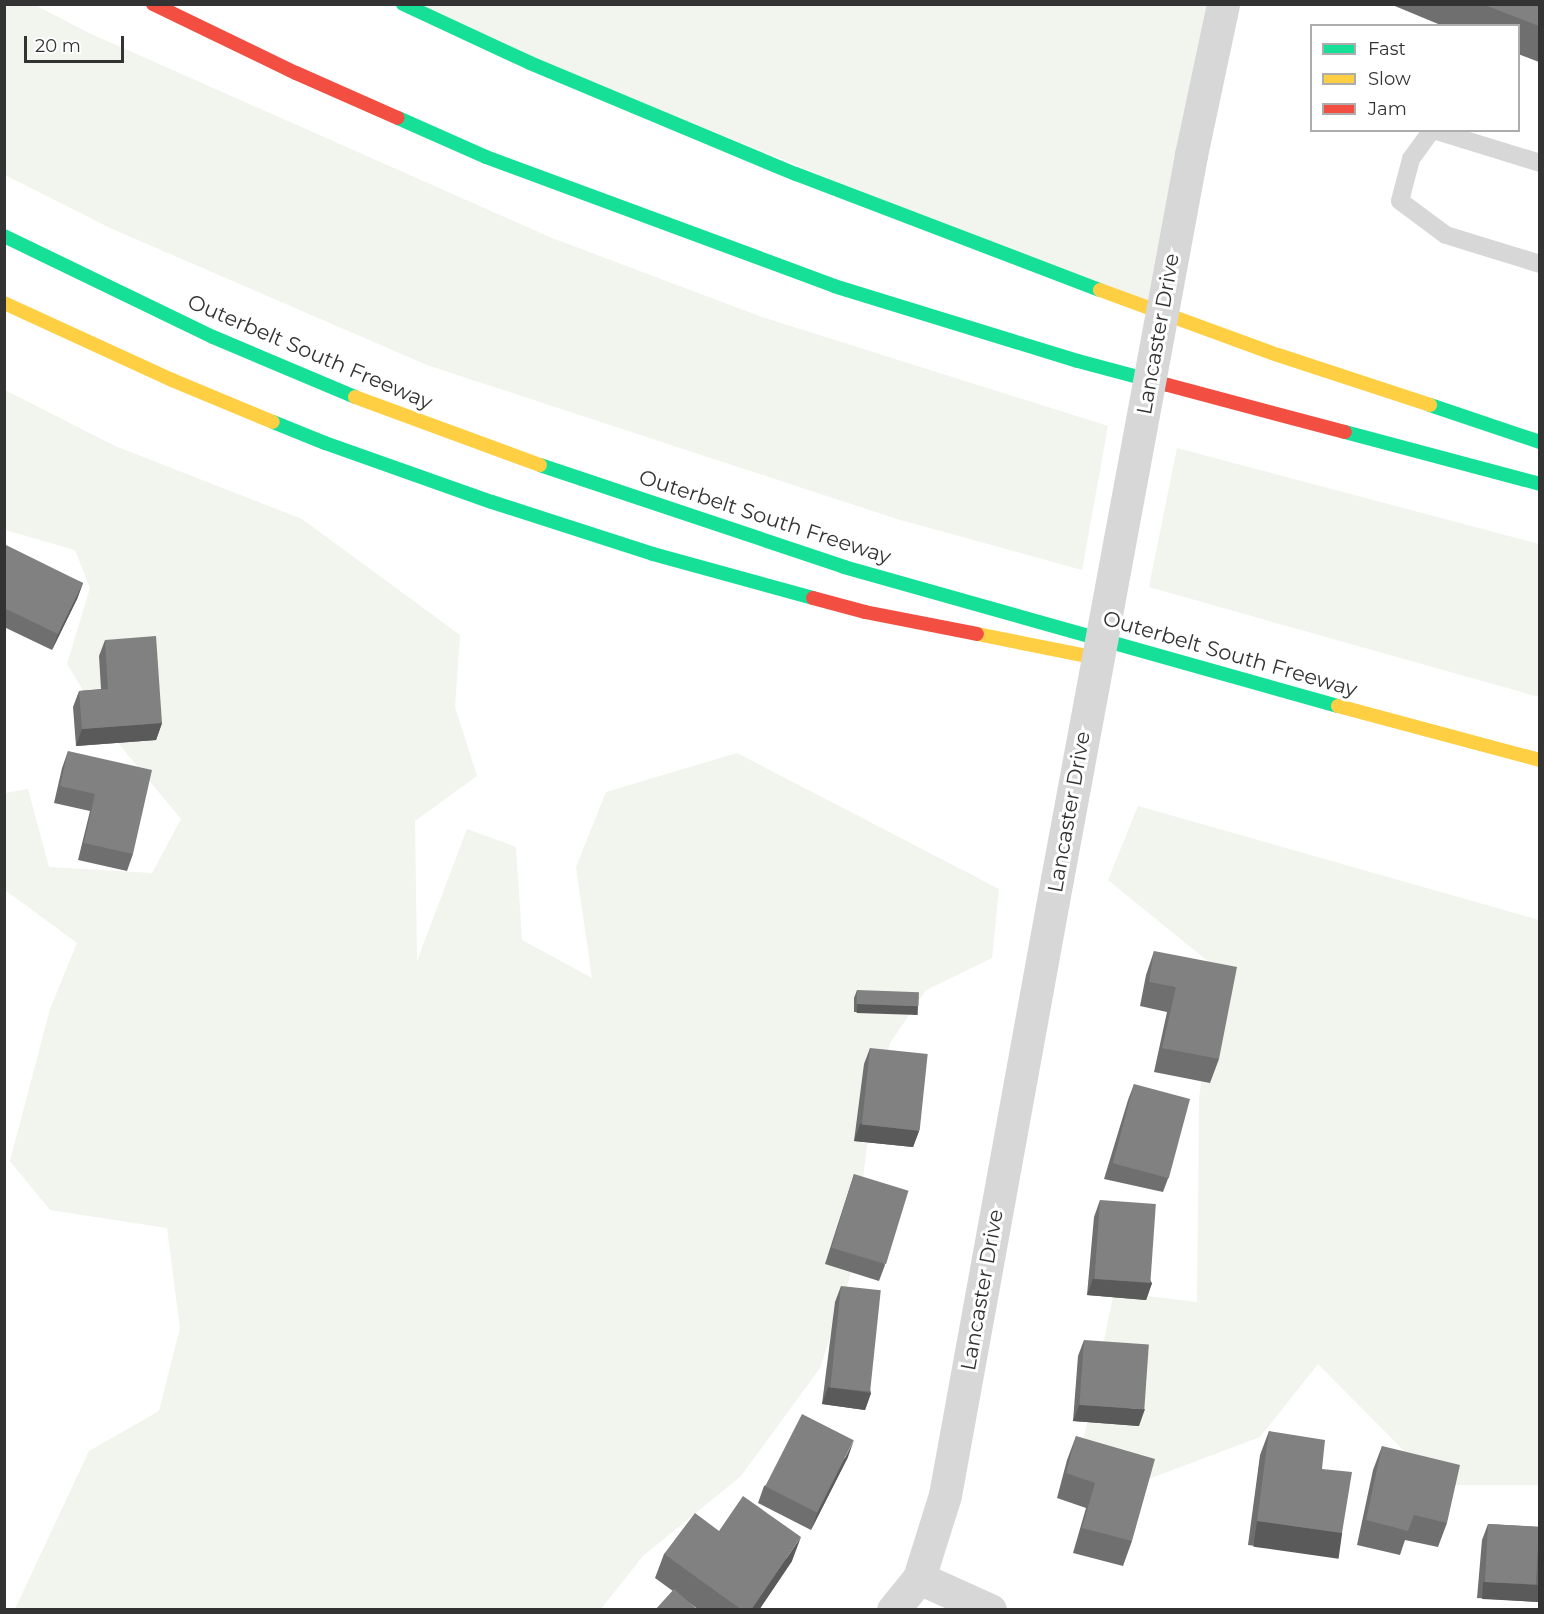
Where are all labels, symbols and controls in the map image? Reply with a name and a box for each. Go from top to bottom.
scale bar [27,24,128,62]
legend [1310,24,1520,132]
text: 20 m [35,35,81,57]
text: Fast [1368,38,1406,60]
text: Slow [1368,68,1411,90]
text: Jam [1368,98,1407,120]
street label: Lancaster Drive [1131,251,1185,417]
street label: Outerbelt South Freeway [184,289,436,415]
street label: Outerbelt South Freeway [636,464,894,570]
street label: Outerbelt South Freeway [1100,606,1360,702]
street label: Lancaster Drive [1042,729,1096,895]
street label: Lancaster Drive [955,1207,1009,1373]

